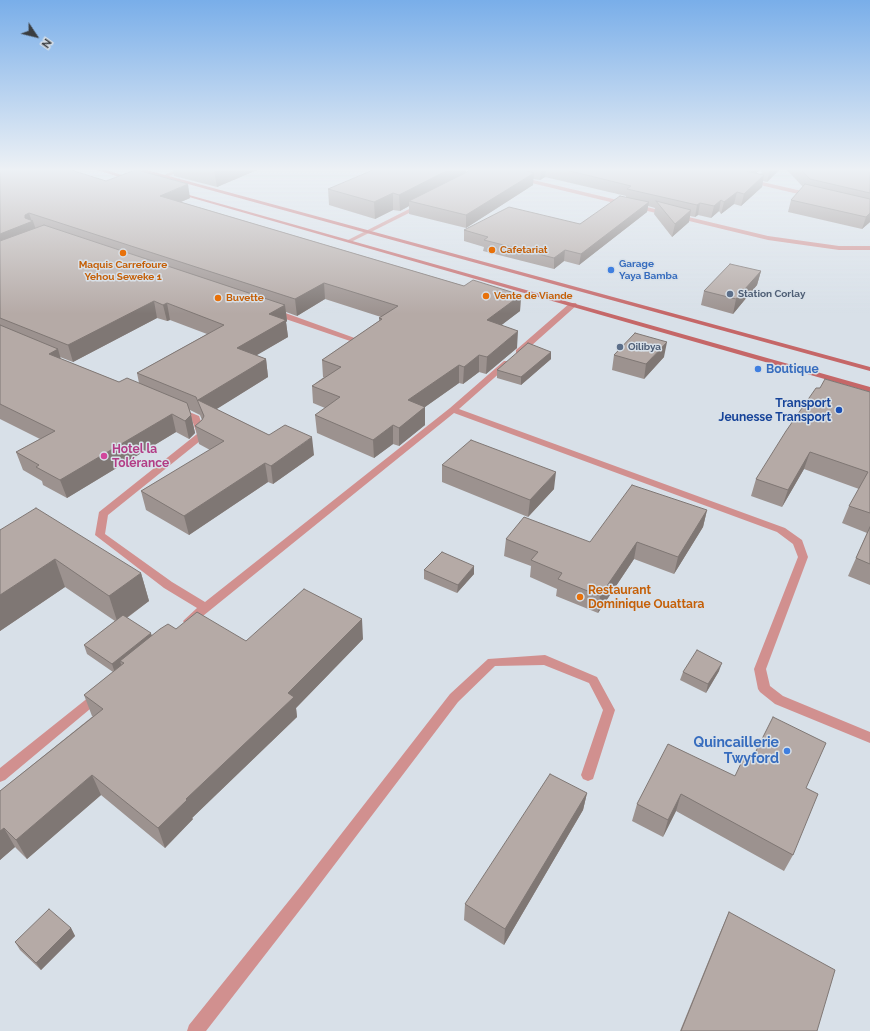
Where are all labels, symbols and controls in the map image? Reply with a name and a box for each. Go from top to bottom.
north arrow [16,16,56,56]
text: N [39,36,54,50]
place label: Cafetariat [500,244,548,256]
marker: Cafetariat [487,245,497,255]
marker: Maquis Carrefoure Yehou Seweke 1 [118,248,128,258]
place label: Garage Yaya Bamba [619,258,678,282]
place label: Maquis Carrefoure Yehou Seweke 1 [79,259,167,282]
marker: Garage Yaya Bamba [606,265,616,275]
place label: Station Corlay [738,288,805,300]
marker: Station Corlay [725,289,735,299]
place label: Vente de Viande [494,290,573,302]
marker: Vente de Viande [481,291,491,301]
place label: Buvette [226,292,264,304]
marker: Buvette [213,293,223,303]
place label: Oilibya [628,341,661,353]
marker: Oilibya [615,342,625,352]
place label: Boutique [766,362,819,376]
marker: Boutique [753,364,763,374]
place label: Transport Jeunesse Transport [719,396,831,424]
marker: Transport Jeunesse Transport [834,405,844,415]
place label: Hotel la Tolérance [112,442,169,470]
marker: Hotel la Tolérance [99,451,109,461]
place label: Restaurant Dominique Ouattara [588,583,704,611]
marker: Restaurant Dominique Ouattara [575,592,585,602]
place label: Quincaillerie Twyford [694,735,779,768]
marker: Quincaillerie Twyford [782,746,792,756]

